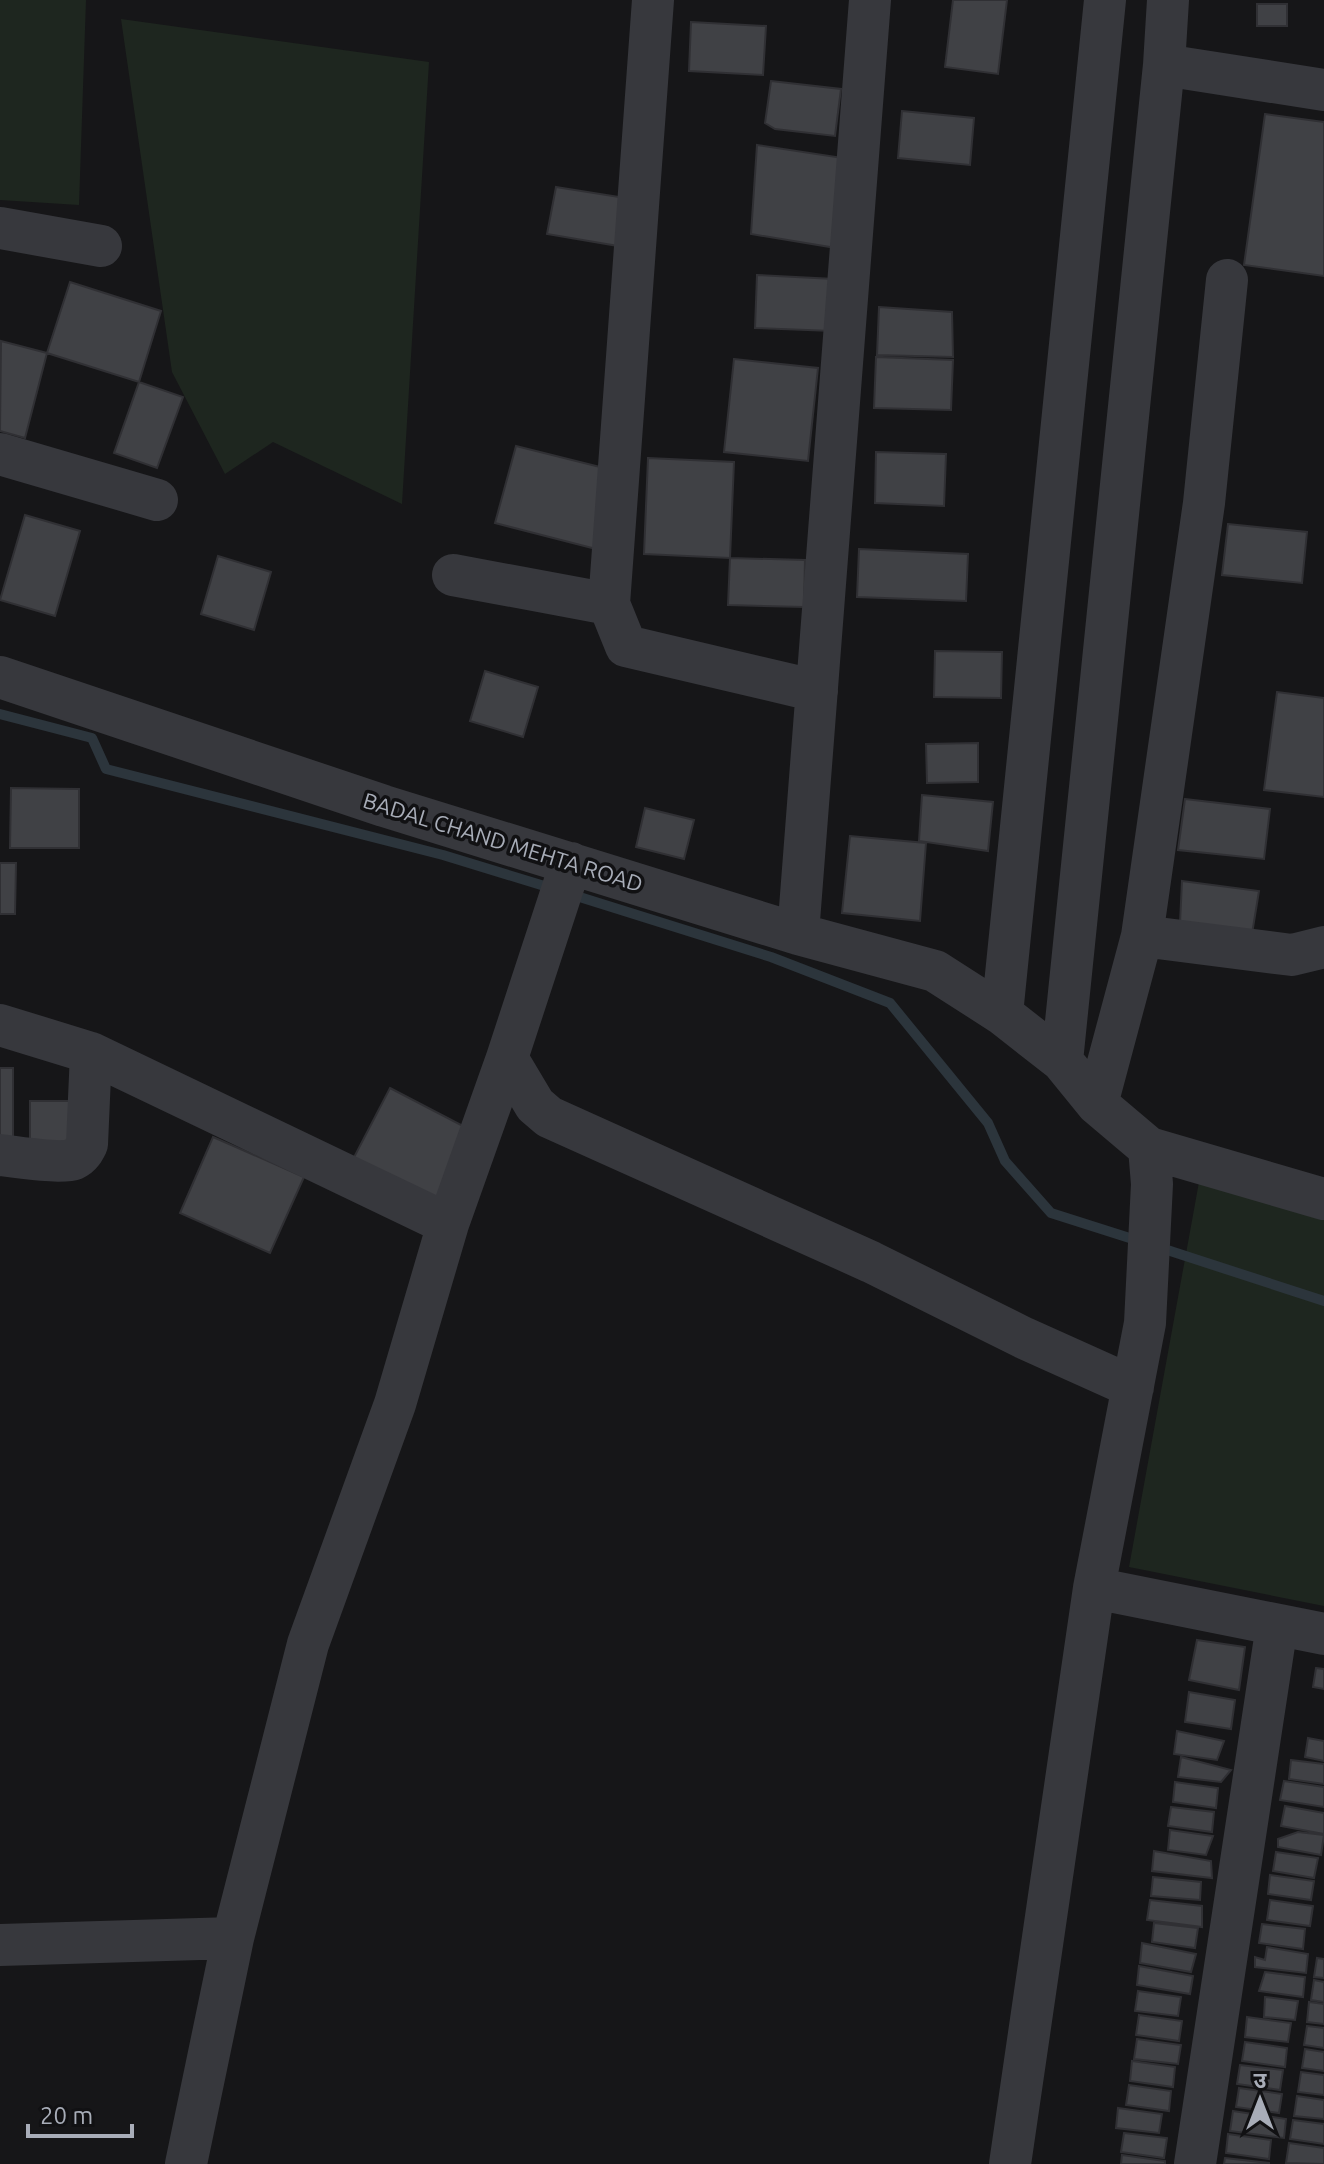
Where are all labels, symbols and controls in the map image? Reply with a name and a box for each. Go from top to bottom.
street label: BADAL CHAND MEHTA ROAD [360,787,646,896]
north arrow [1220,2060,1300,2140]
text: उ [1254,2067,1268,2092]
scale bar [28,2088,132,2138]
text: 20 m [40,2102,93,2129]

